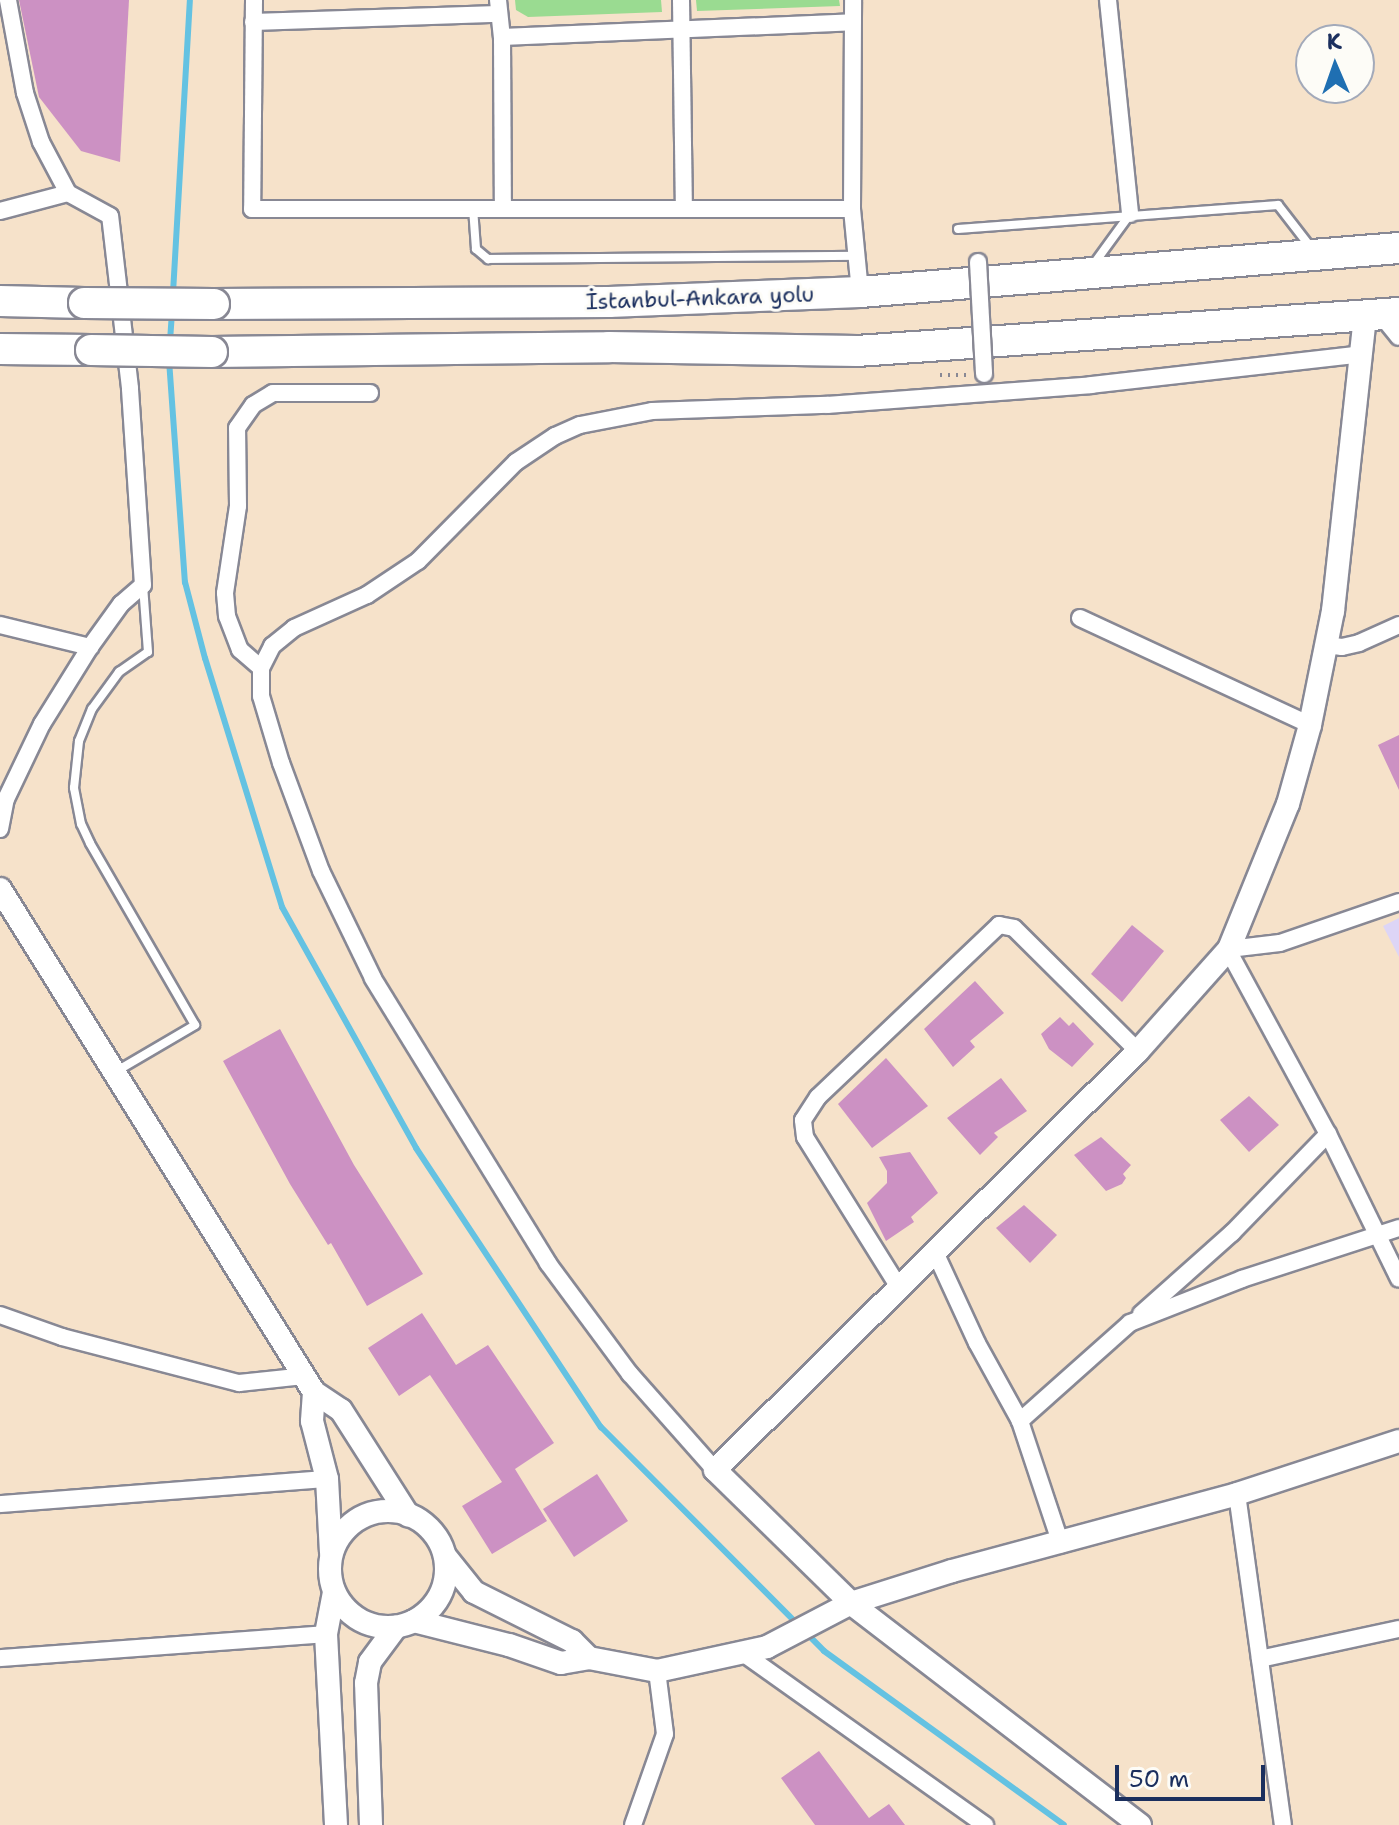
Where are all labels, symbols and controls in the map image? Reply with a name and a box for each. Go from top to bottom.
north arrow [1295,24,1375,104]
text: K [1326,27,1342,56]
street label: İstanbul-Ankara yolu [585,281,815,315]
scale bar [1119,1749,1269,1799]
text: 50 m [1129,1763,1189,1795]

